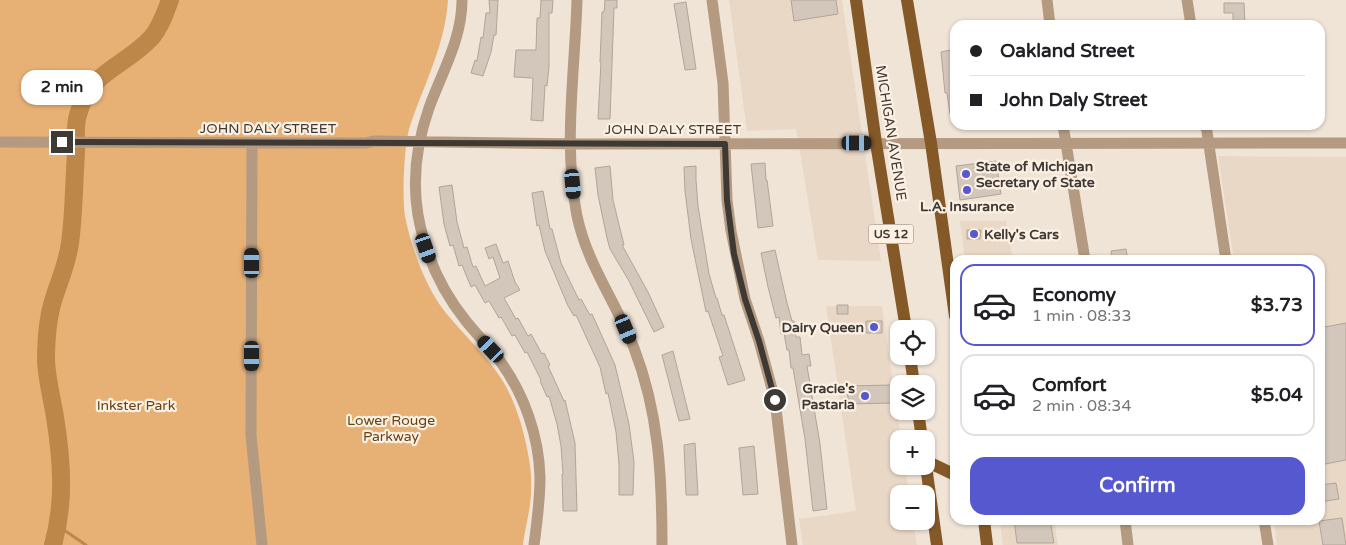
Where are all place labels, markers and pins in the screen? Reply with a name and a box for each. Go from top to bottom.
place label: State of Michigan Secretary of State [976,158,1095,191]
marker: State of Michigan Secretary of State [960,168,972,180]
marker: L.A. Insurance [961,184,973,196]
place label: L.A. Insurance [920,198,1014,215]
place label: Kelly's Cars [984,226,1059,243]
marker: Kelly's Cars [968,228,980,240]
place label: Dairy Queen [782,319,864,336]
marker: Dairy Queen [868,321,880,333]
place label: Gracie's Pastaria [801,380,855,413]
marker: Gracie's Pastaria [859,390,871,402]

